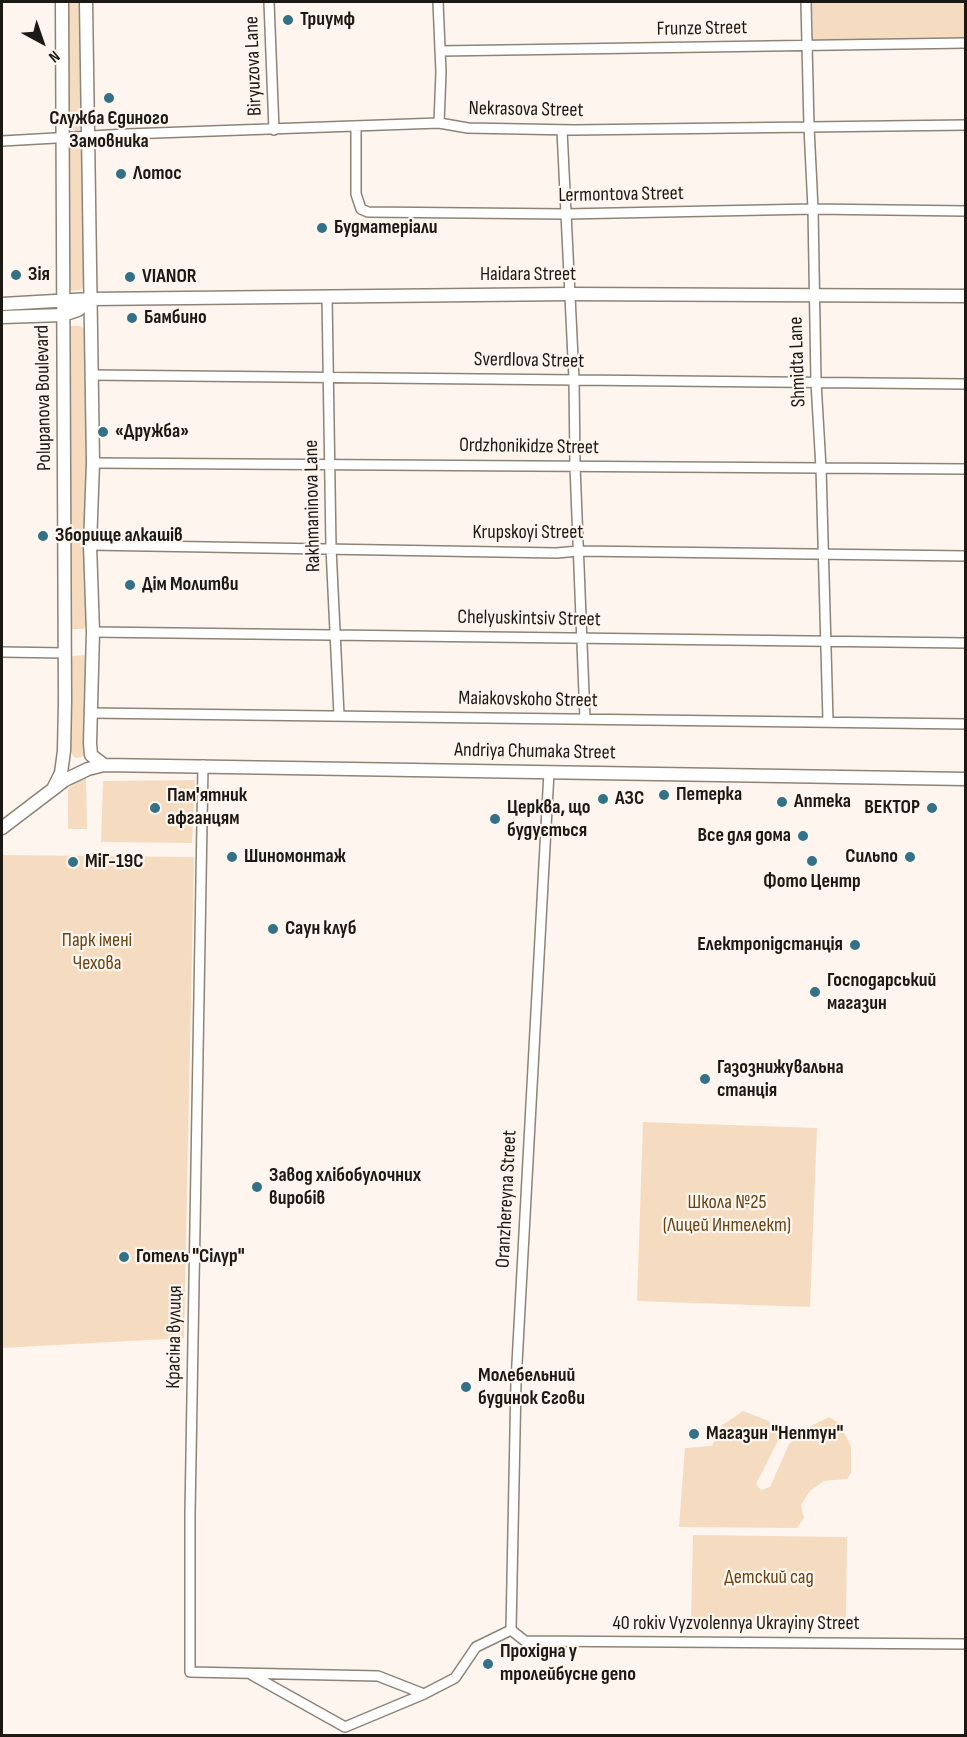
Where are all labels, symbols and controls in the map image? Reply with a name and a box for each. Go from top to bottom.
place label: Триумф [300,8,355,32]
north arrow [12,12,72,72]
marker: Триумф [281,13,295,27]
street label: Biryuzova Lane [240,16,268,116]
street label: Frunze Street [657,16,747,42]
text: N [45,46,63,66]
marker: Служба Єдиного Замовника [102,91,116,105]
street label: Nekrasova Street [468,97,584,123]
place label: Служба Єдиного Замовника [49,107,169,154]
place label: Лотос [133,162,182,186]
marker: Лотос [114,167,128,181]
street label: Lermontova Street [558,182,684,208]
place label: Будматеріали [334,216,437,240]
marker: Будматеріали [315,221,329,235]
place label: Зія [28,263,50,287]
street label: Haidara Street [480,263,576,287]
place label: VIANOR [142,265,197,289]
marker: Зія [9,268,23,282]
marker: VIANOR [123,270,137,284]
place label: Бамбино [144,306,207,330]
marker: Бамбино [125,311,139,325]
street label: Shmidta Lane [784,316,812,408]
street label: Polupanova Boulevard [31,325,57,471]
street label: Sverdlova Street [474,348,584,374]
place label: «Дружба» [115,420,189,444]
marker: «Дружба» [96,425,110,439]
street label: Ordzhonikidze Street [459,434,599,460]
street label: Rakhmaninova Lane [300,440,326,572]
street label: Krupskoyi Street [473,521,583,545]
place label: Зборище алкашів [55,524,183,548]
marker: Зборище алкашів [36,529,50,543]
place label: Дім Молитви [142,573,238,597]
marker: Дім Молитви [123,578,137,592]
street label: Chelyuskintsiv Street [457,606,601,632]
street label: Maiakovskoho Street [458,687,598,713]
street label: Andriya Chumaka Street [454,739,616,765]
place label: Петерка [676,783,742,807]
place label: Пам'ятник афганцям [167,784,247,831]
place label: АЗС [615,787,644,811]
marker: Петерка [657,788,671,802]
place label: Аптека [794,790,851,814]
marker: АЗС [596,792,610,806]
marker: Аптека [775,795,789,809]
place label: Церква, що будується [507,796,590,843]
place label: ВЕКТОР [864,796,920,820]
marker: Пам'ятник афганцям [148,801,162,815]
marker: ВЕКТОР [925,801,939,815]
marker: Церква, що будується [488,812,502,826]
place label: Все для дома [697,824,791,848]
marker: Все для дома [796,829,810,843]
place label: Шиномонтаж [244,845,346,869]
place label: Сильпо [845,845,898,869]
place label: МіГ-19С [85,850,144,874]
marker: Шиномонтаж [225,850,239,864]
marker: Сильпо [903,850,917,864]
marker: Фото Центр [805,854,819,868]
marker: МіГ-19С [66,855,80,869]
place label: Фото Центр [763,870,861,894]
place label: Саун клуб [285,917,356,941]
marker: Саун клуб [266,922,280,936]
park label: Парк імені Чехова [62,929,132,976]
place label: Електропідстанція [697,933,843,957]
marker: Електропідстанція [848,938,862,952]
place label: Господарський магазин [827,969,936,1016]
marker: Господарський магазин [808,985,822,999]
place label: Газознижувальна станція [717,1056,844,1103]
marker: Газознижувальна станція [698,1072,712,1086]
street label: Oranzhereyna Street [491,1129,523,1269]
place label: Завод хлібобулочних виробів [269,1164,421,1211]
marker: Завод хлібобулочних виробів [250,1180,264,1194]
park label: Школа №25 (Лицей Интелект) [663,1191,791,1238]
place label: Готель "Сілур" [136,1245,245,1269]
marker: Готель "Сілур" [117,1250,131,1264]
street label: Красіна вулиця [162,1285,188,1389]
place label: Молебельний будинок Єгови [478,1364,585,1411]
marker: Молебельний будинок Єгови [459,1380,473,1394]
place label: Магазин "Нептун" [706,1422,843,1446]
marker: Магазин "Нептун" [687,1427,701,1441]
park label: Детский сад [724,1566,814,1590]
street label: 40 rokiv Vyzvolennya Ukrayiny Street [612,1612,860,1636]
place label: Прохідна у тролейбусне депо [500,1640,636,1687]
marker: Прохідна у тролейбусне депо [481,1657,495,1671]

